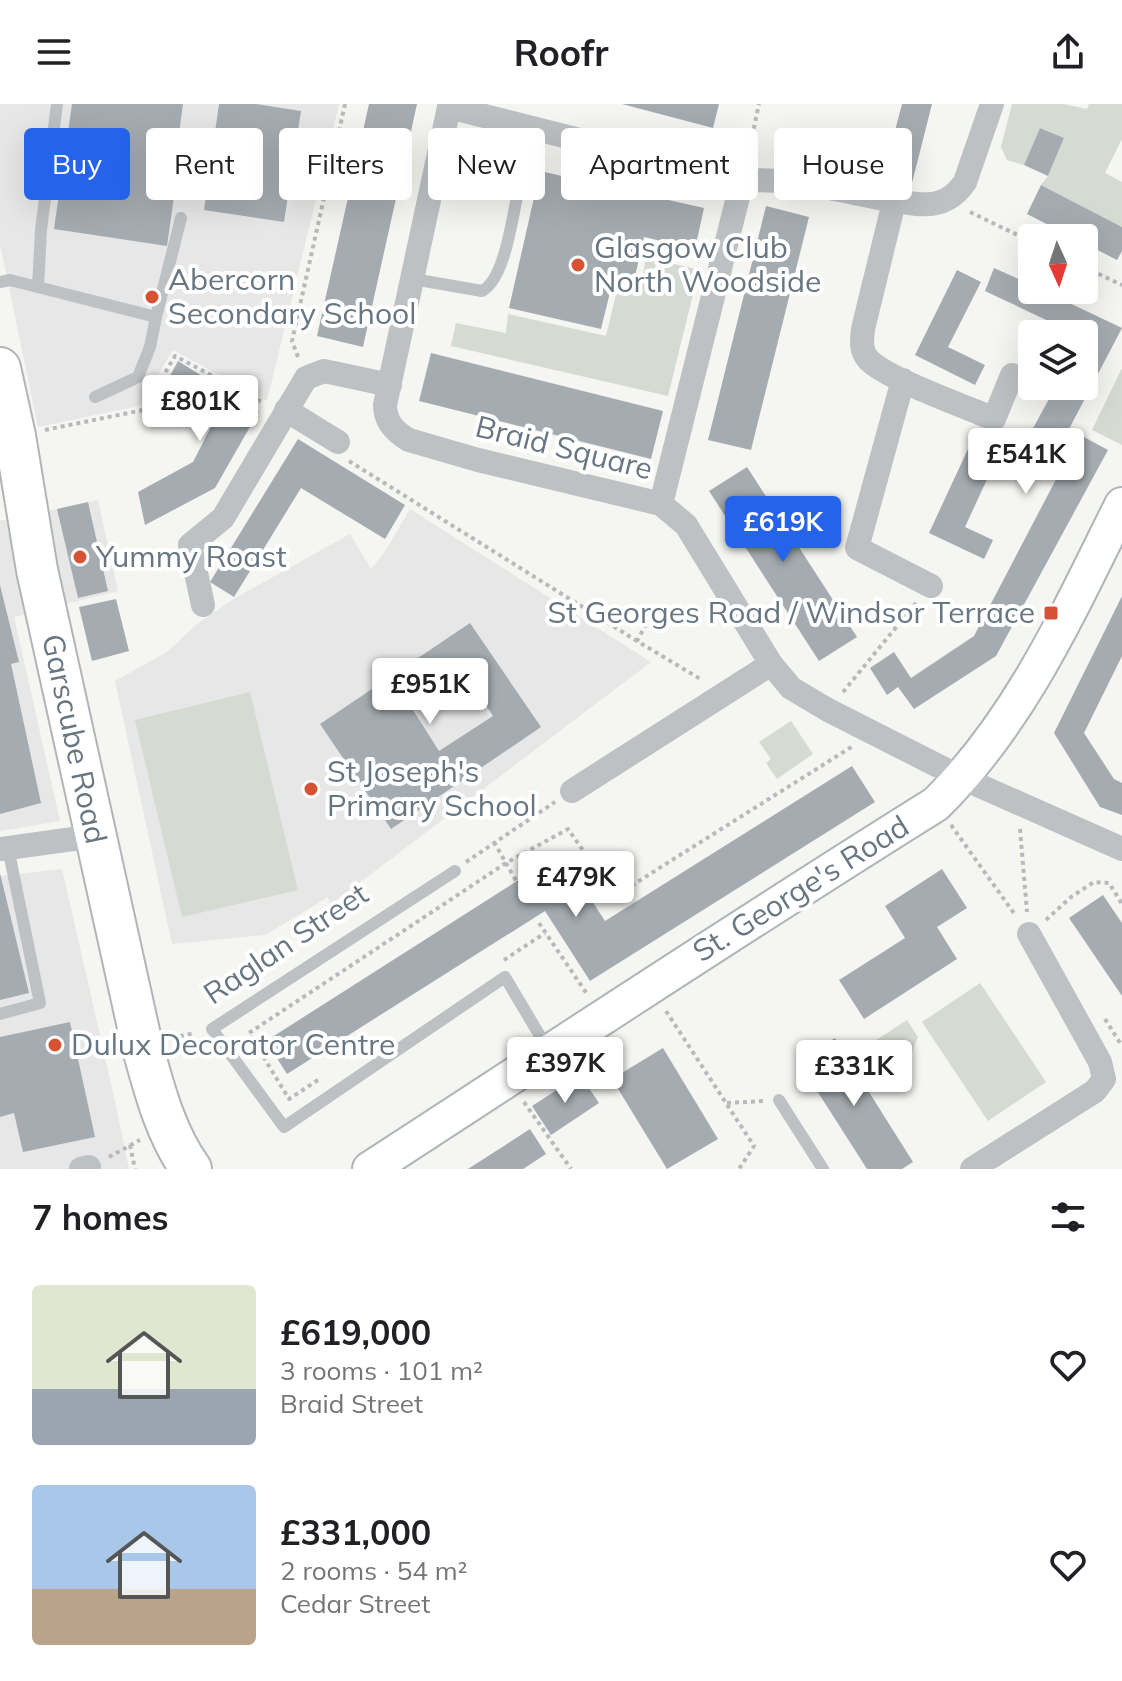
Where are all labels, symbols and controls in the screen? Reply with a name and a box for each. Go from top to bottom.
icon: menu [32,30,76,74]
text: Roofr [514,30,608,75]
icon: share [1046,30,1090,74]
chip: Buy [24,128,130,200]
chip: Rent [146,128,263,200]
chip: Filters [279,128,412,200]
chip: New [428,128,545,200]
chip: Apartment [561,128,758,200]
chip: House [774,128,912,200]
north arrow [1018,224,1098,304]
map controls [1018,224,1098,400]
place label: Glasgow Club North Woodside [594,228,821,300]
marker: Glasgow Club North Woodside [569,256,587,274]
place label: Abercorn Secondary School [168,260,416,332]
marker: Abercorn Secondary School [143,288,161,306]
button: layers [1018,320,1098,400]
pin: £801K [144,375,256,443]
text: £801K [160,384,240,417]
street label: Braid Square [472,407,657,487]
pin: £541K [970,428,1082,496]
text: £541K [986,437,1066,470]
pin: £619K [727,496,839,564]
text: £619K [743,505,823,538]
place label: Yummy Roast [95,537,286,575]
marker: Yummy Roast [71,548,89,566]
place label: St Georges Road / Windsor Terrace [548,593,1035,631]
marker: St Georges Road / Windsor Terrace [1042,604,1060,622]
street label: Garscube Road [34,630,116,847]
pin: £951K [374,658,486,726]
text: £951K [390,667,470,700]
place label: St Joseph's Primary School [327,752,537,824]
marker: St Joseph's Primary School [302,780,320,798]
street label: St. George's Road [685,806,916,970]
pin: £479K [520,851,632,919]
text: £479K [536,860,616,893]
street label: Raglan Street [196,874,375,1012]
place label: Dulux Decorator Centre [71,1025,395,1063]
marker: Dulux Decorator Centre [46,1036,64,1054]
pin: £397K [509,1037,621,1105]
pin: £331K [798,1040,910,1108]
text: £397K [525,1046,605,1079]
text: £331K [814,1049,894,1082]
icon: filters [1046,1195,1090,1239]
text: 7 homes [32,1196,169,1239]
text: £619,000 [280,1311,431,1354]
icon: home [96,1317,192,1413]
icon: heart [1046,1343,1090,1387]
text: 3 rooms · 101 m² [280,1354,483,1387]
text: Braid Street [280,1387,423,1420]
text: £331,000 [280,1511,431,1554]
icon: home [96,1517,192,1613]
icon: heart [1046,1543,1090,1587]
text: 2 rooms · 54 m² [280,1554,467,1587]
text: Cedar Street [280,1587,430,1620]

